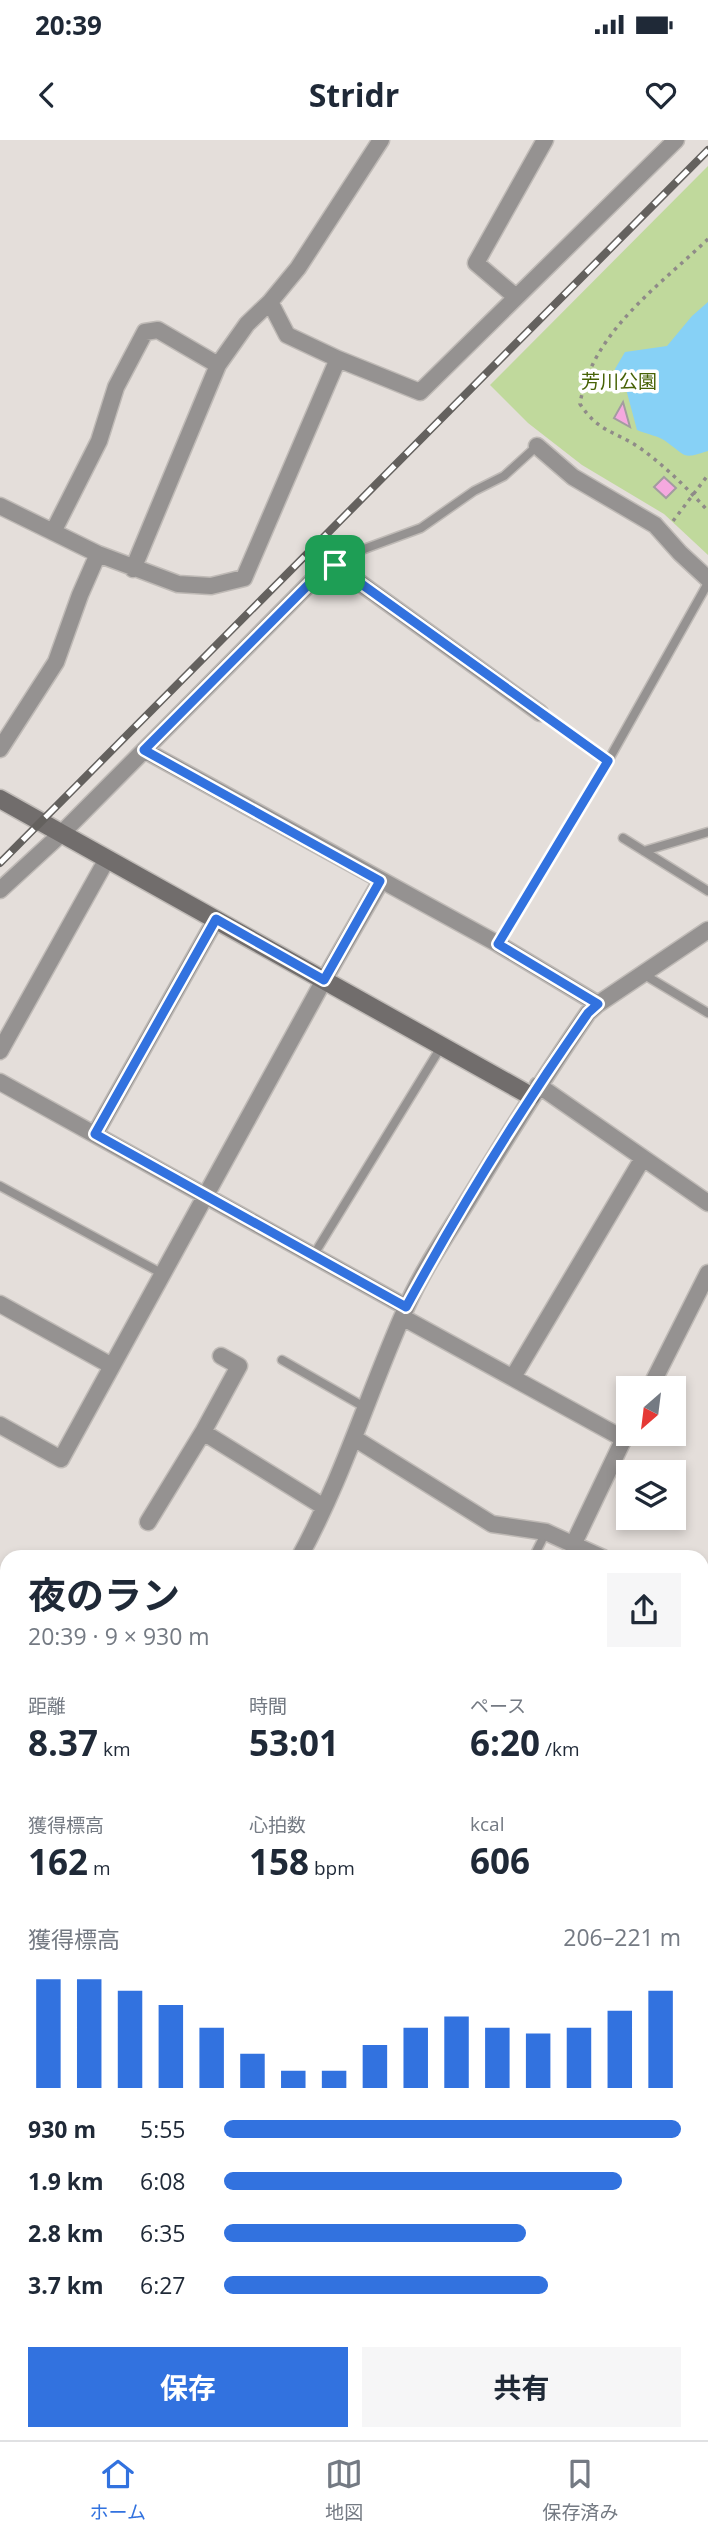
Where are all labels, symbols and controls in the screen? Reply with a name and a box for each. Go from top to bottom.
text: 20:39 [35,7,102,43]
text: Stridr [309,73,399,116]
icon: back [28,76,66,114]
icon: heart [642,76,680,114]
park label: 芳川公園 [581,368,657,394]
pin [305,535,365,595]
icon: arrive [316,546,354,584]
north arrow [616,1376,686,1446]
map controls [616,1376,686,1530]
button: layers [616,1460,686,1530]
text: 夜のラン [28,1568,180,1620]
button: share [607,1573,681,1647]
text: 20:39 · 9 × 930 m [28,1620,210,1652]
text: 距離 [28,1693,66,1719]
text: 時間 [249,1693,287,1719]
text: ペース [470,1693,526,1719]
text: 8.37 [28,1719,98,1766]
text: 53:01 [249,1719,339,1766]
text: 6:20 [470,1719,540,1766]
text: km [98,1736,131,1762]
text: /km [540,1736,580,1762]
text: kcal [470,1811,504,1837]
text: 獲得標高 [28,1812,104,1838]
text: 心拍数 [249,1812,306,1838]
text: 606 [470,1837,530,1884]
text: 162 [28,1838,88,1885]
text: 158 [249,1838,309,1885]
text: m [88,1855,111,1881]
text: bpm [309,1855,355,1881]
text: 206–221 m [563,1921,681,1953]
text: 獲得標高 [28,1923,120,1955]
text: 930 m [28,2113,96,2145]
text: 5:55 [140,2113,186,2145]
text: 1.9 km [28,2165,104,2197]
text: 6:08 [140,2165,186,2197]
text: 2.8 km [28,2217,104,2249]
text: 6:35 [140,2217,186,2249]
text: 3.7 km [28,2269,104,2301]
text: 6:27 [140,2269,186,2301]
button: 保存 [28,2347,348,2427]
button: 共有 [362,2347,681,2427]
tab: ホーム [90,2455,146,2525]
tab: 地図 [325,2455,363,2525]
tab: 保存済み [542,2455,618,2525]

